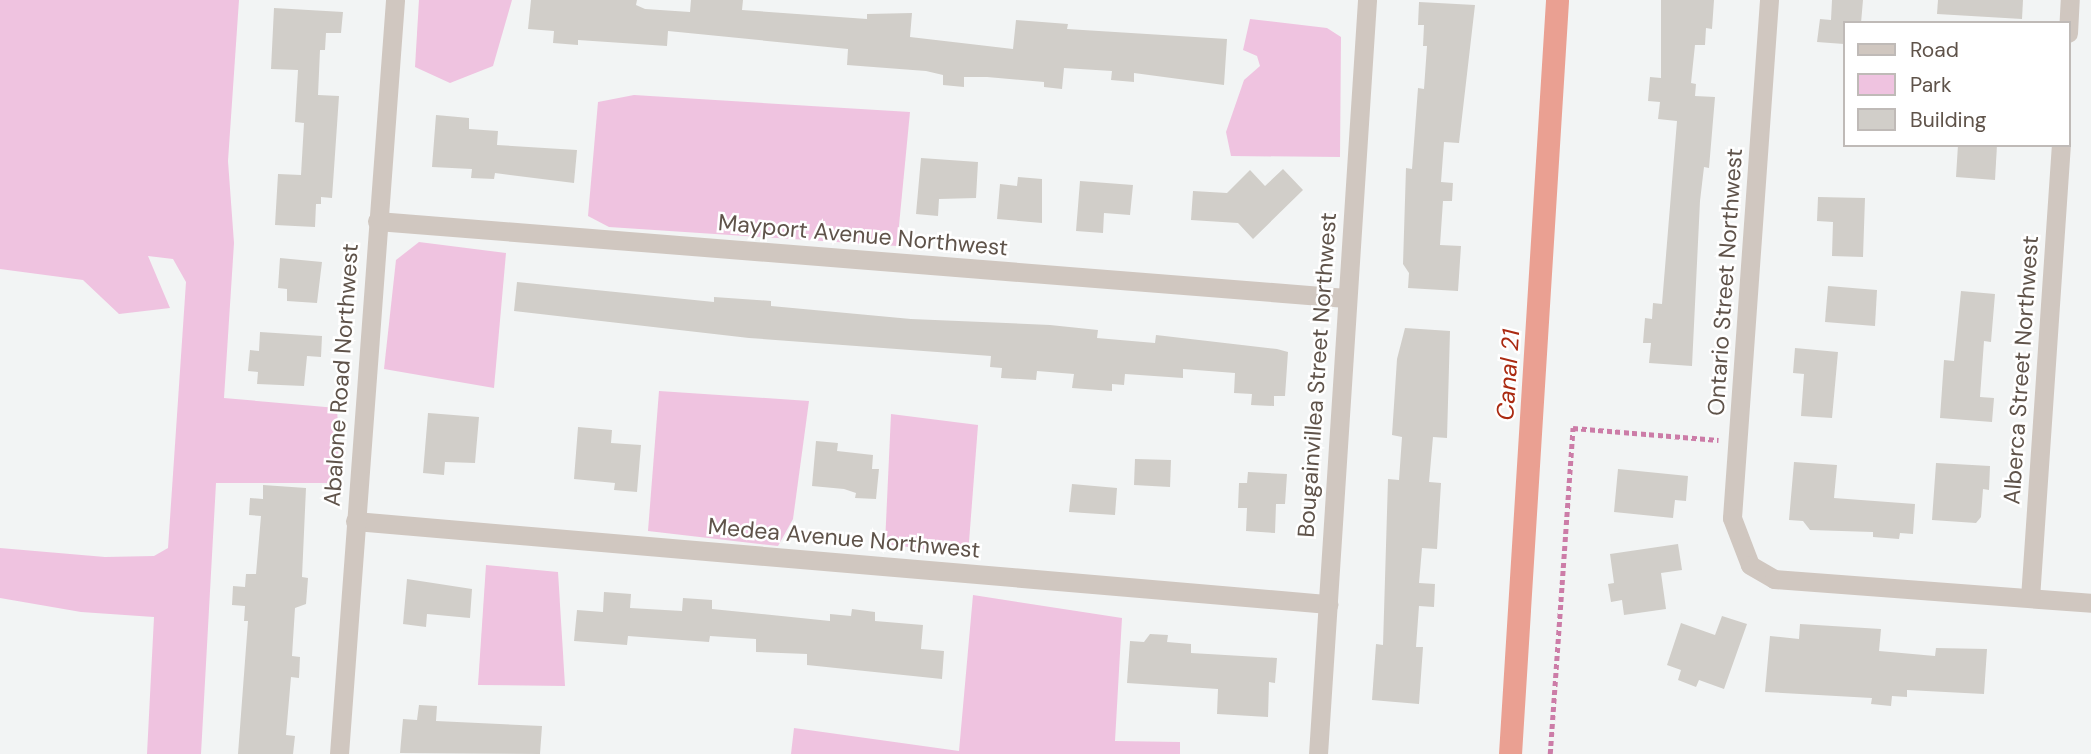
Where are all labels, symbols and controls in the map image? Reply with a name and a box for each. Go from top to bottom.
legend [1842,21,2070,147]
text: Road [1910,36,1959,64]
text: Park [1910,71,1951,99]
text: Building [1910,106,1986,134]
street label: Ontario Street Northwest [1702,147,1748,417]
street label: Mayport Avenue Northwest [717,209,1009,261]
street label: Bougainvillea Street Northwest [1292,211,1342,539]
street label: Alberca Street Northwest [1998,235,2044,505]
street label: Abalone Road Northwest [318,243,364,507]
water label: Canal 21 [1490,328,1526,422]
street label: Medea Avenue Northwest [707,512,981,564]

